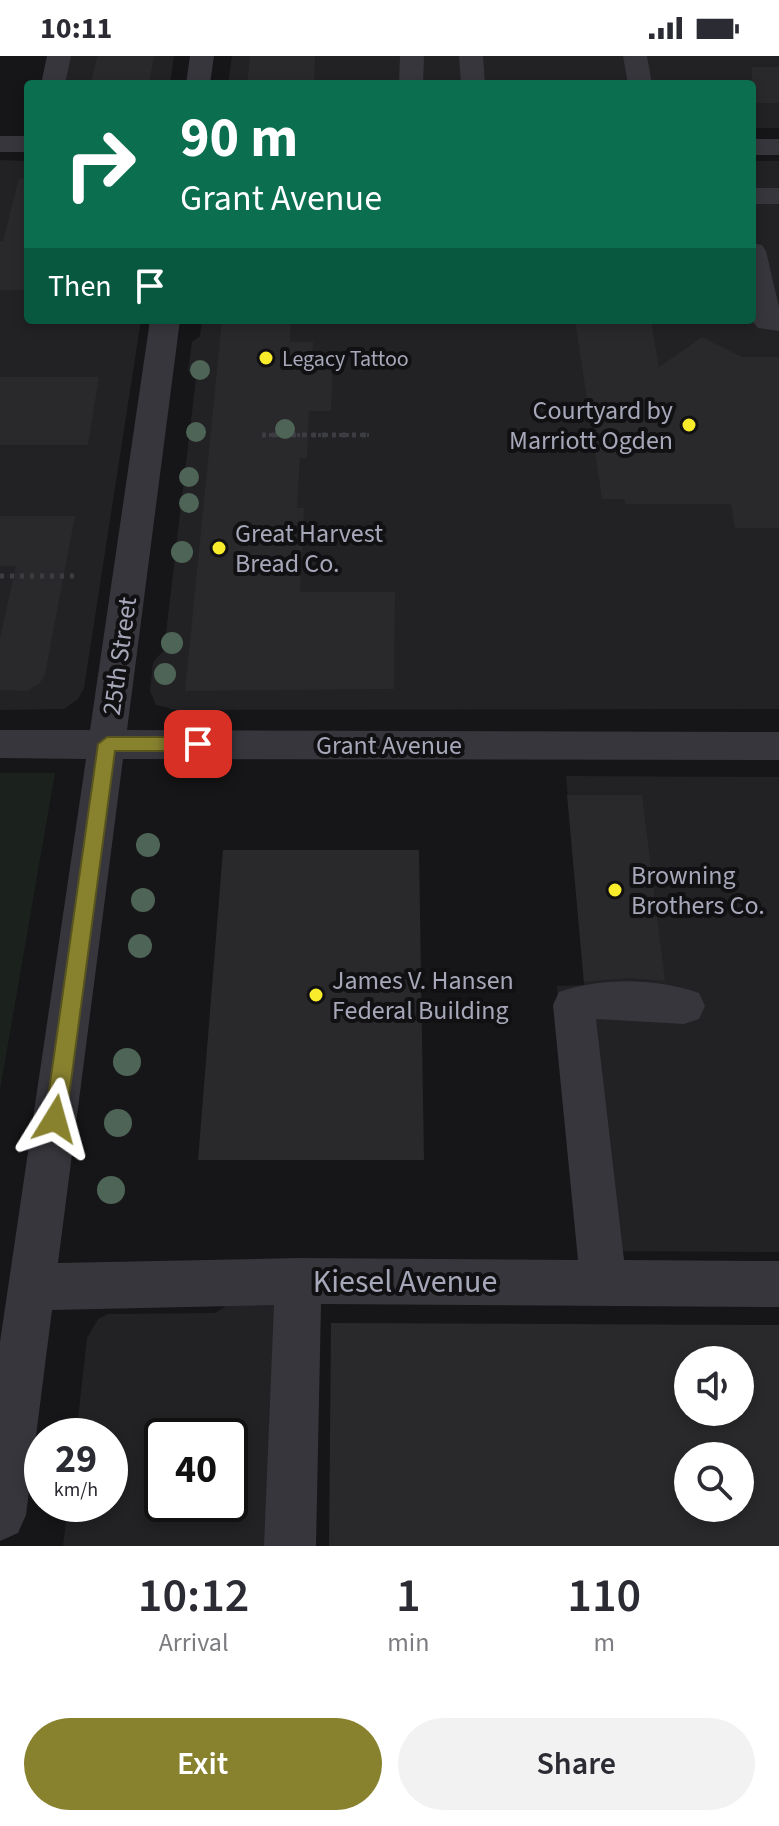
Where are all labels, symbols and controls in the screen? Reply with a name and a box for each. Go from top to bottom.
text: 10:11 [40,7,112,50]
text: 90 m [180,99,298,178]
icon: right [48,112,152,216]
text: Grant Avenue [180,173,382,224]
icon: arrive [128,264,172,308]
text: Then [48,265,112,308]
place label: Legacy Tattoo [282,343,409,375]
marker: Legacy Tattoo [257,349,275,367]
place label: Courtyard by Marriott Ogden [509,392,673,459]
marker: Courtyard by Marriott Ogden [680,416,698,434]
place label: Great Harvest Bread Co. [235,515,383,582]
marker: Great Harvest Bread Co. [210,539,228,557]
street label: 25th Street [93,594,146,718]
pin [164,710,232,778]
icon: arrive [176,722,220,766]
street label: Grant Avenue [316,727,462,764]
place label: Browning Brothers Co. [631,857,765,924]
marker: Browning Brothers Co. [606,881,624,899]
place label: James V. Hansen Federal Building [332,962,514,1029]
marker: James V. Hansen Federal Building [307,986,325,1004]
position arrow [13,1077,97,1161]
street label: Kiesel Avenue [313,1259,497,1305]
map controls [674,1346,754,1522]
button: sound [674,1346,754,1426]
speed limit sign: 40 [144,1418,248,1522]
text: 29 [55,1431,97,1488]
button: search [674,1442,754,1522]
text: km/h [54,1476,98,1504]
text: 10:12 [138,1562,250,1630]
text: 1 [396,1562,421,1630]
text: 110 [567,1562,641,1630]
text: Arrival [159,1624,229,1661]
text: min [387,1624,429,1661]
text: m [593,1624,615,1661]
button: Exit [24,1718,382,1810]
button: Share [398,1718,755,1810]

